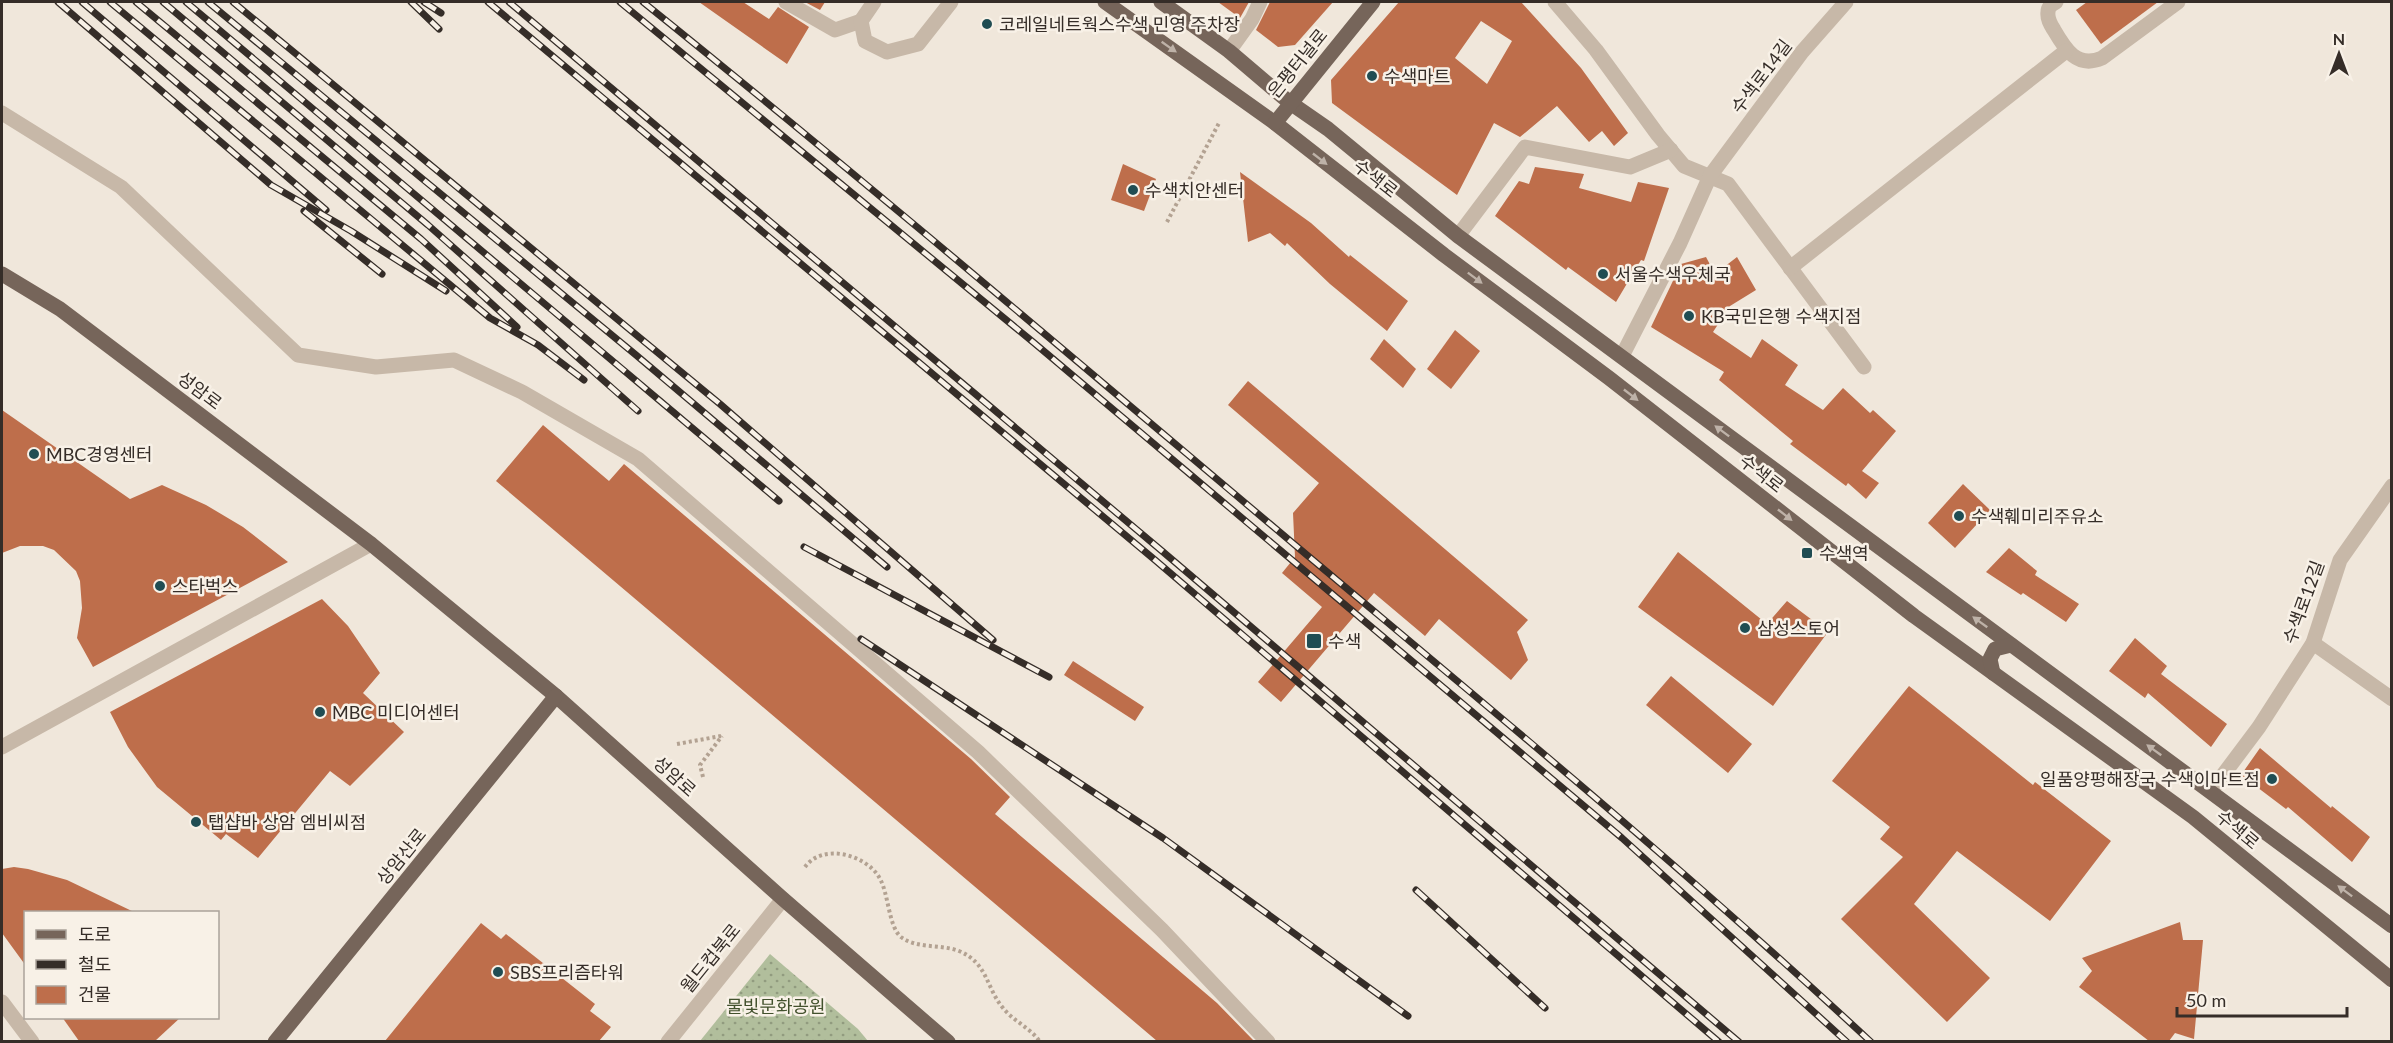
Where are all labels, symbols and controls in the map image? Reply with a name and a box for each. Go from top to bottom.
place label: 코레일네트웍스수색 민영 주차장 [999,13,1240,35]
marker: 코레일네트웍스수색 민영 주차장 [980,17,994,31]
street label: 은평터널로 [1262,24,1332,102]
north arrow [2309,24,2369,84]
text: N [2333,29,2345,48]
street label: 수색로14길 [1726,35,1796,117]
one-way arrow [1161,41,1177,53]
place label: 수색마트 [1384,65,1450,87]
marker: 수색마트 [1365,69,1379,83]
one-way arrow [1313,153,1328,165]
street label: 수색로 [1350,154,1402,202]
place label: 수색치안센터 [1145,179,1244,201]
marker: 수색치안센터 [1126,183,1140,197]
place label: 서울수색우체국 [1615,263,1731,285]
marker: 서울수색우체국 [1596,267,1610,281]
one-way arrow [1467,272,1483,284]
place label: KB국민은행 수색지점 [1701,305,1862,327]
marker: KB국민은행 수색지점 [1682,309,1696,323]
street label: 성암로 [174,366,226,414]
one-way arrow [1623,389,1639,401]
one-way arrow [1715,425,1731,437]
place label: MBC경영센터 [46,443,153,465]
marker: MBC경영센터 [27,447,41,461]
street label: 수색로 [1736,449,1788,497]
place label: 수색훼미리주유소 [1971,505,2103,527]
one-way arrow [1777,508,1792,520]
marker: 수색훼미리주유소 [1952,509,1966,523]
place label: 수색역 [1819,542,1869,564]
marker: 수색역 [1800,546,1814,560]
street label: 수색로12길 [2278,557,2328,647]
place label: 스타벅스 [172,575,238,597]
marker: 스타벅스 [153,579,167,593]
one-way arrow [1973,616,1989,628]
place label: 삼성스토어 [1757,617,1840,639]
marker: 삼성스토어 [1738,621,1752,635]
place label: 수색 [1328,630,1361,652]
marker: 수색 [1305,632,1323,650]
place label: MBC 미디어센터 [332,701,460,723]
marker: MBC 미디어센터 [313,705,327,719]
one-way arrow [2147,744,2163,756]
street label: 성암로 [649,751,701,801]
place label: 일품양평해장국 수색이마트점 [2040,768,2260,790]
marker: 일품양평해장국 수색이마트점 [2265,772,2279,786]
street label: 수색로 [2212,805,2264,853]
place label: 탭샵바 상암 엠비씨점 [208,811,366,833]
marker: 탭샵바 상암 엠비씨점 [189,815,203,829]
street label: 상암산로 [372,823,430,889]
one-way arrow [2337,885,2353,897]
legend [24,911,219,1019]
street label: 월드컵북로 [675,919,745,997]
text: 도로 [78,923,111,945]
text: 철도 [78,953,111,975]
place label: SBS프리즘타워 [510,961,624,983]
marker: SBS프리즘타워 [491,965,505,979]
scale bar [2177,980,2346,1018]
text: 건물 [78,983,111,1005]
text: 50 m [2186,989,2226,1011]
park label: 물빛문화공원 [726,995,826,1017]

